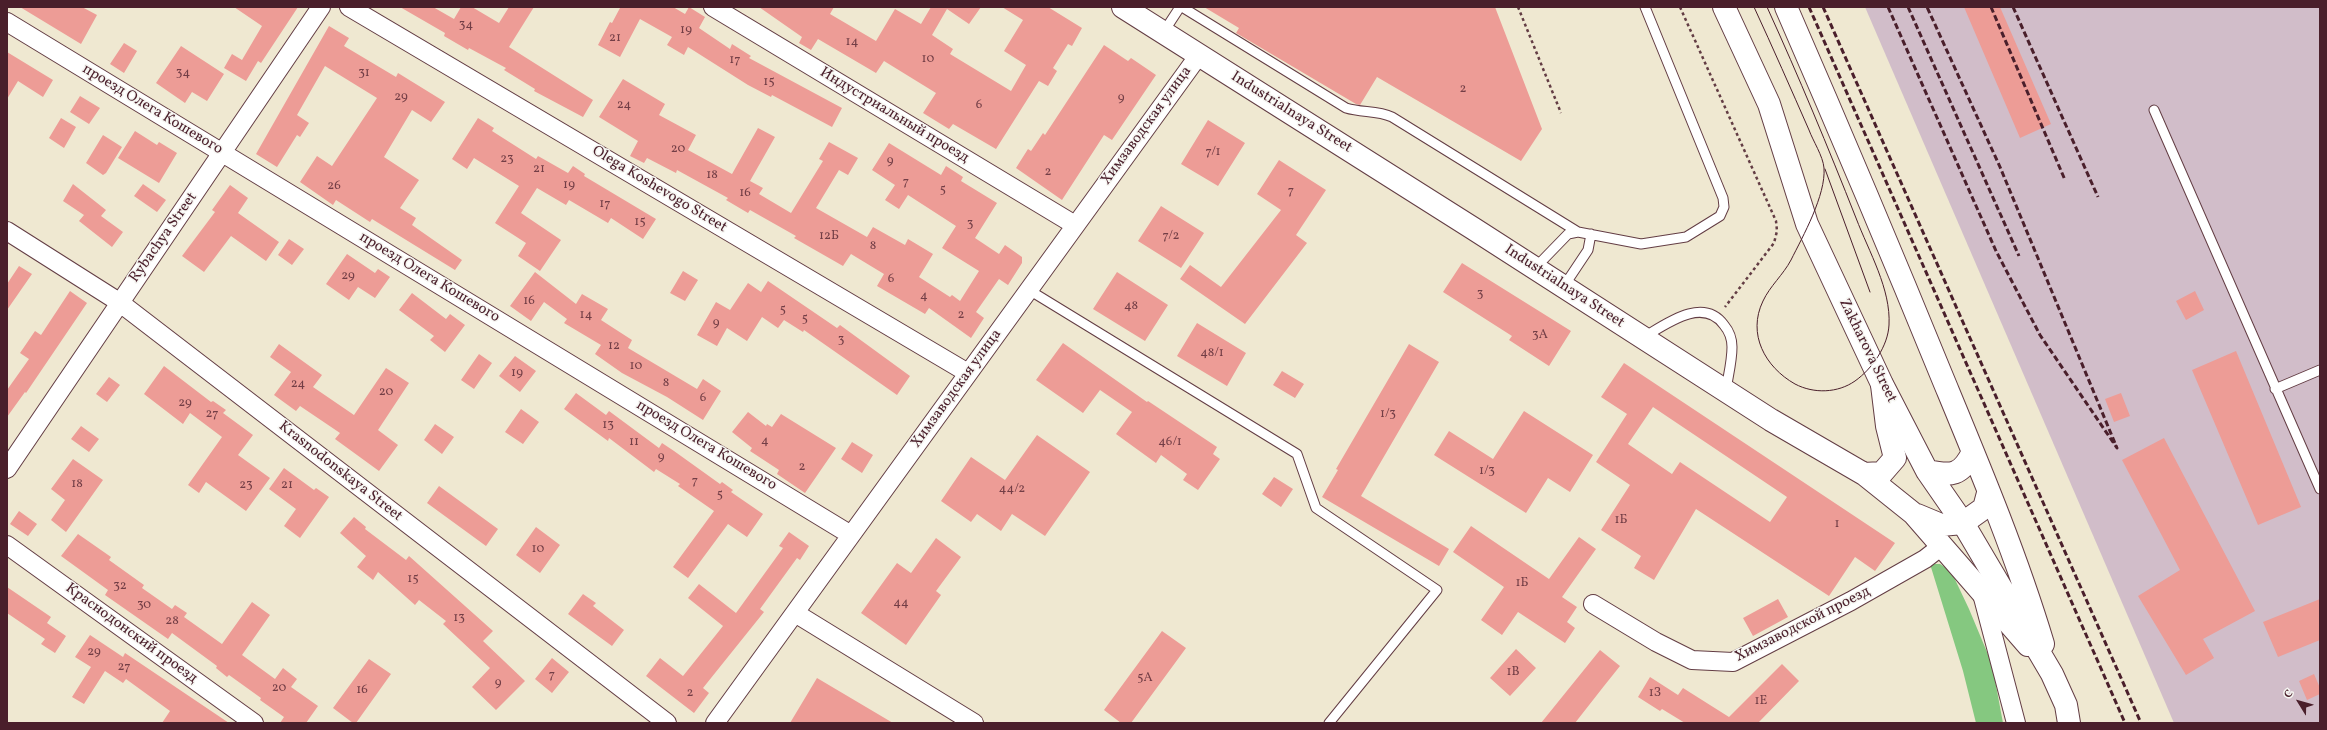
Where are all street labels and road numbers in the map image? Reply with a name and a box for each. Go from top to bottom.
street label: проезд Олега Кошевого [78,61,226,159]
street label: Химзаводская улица [1098,63,1196,189]
street label: Индустриальный проезд [816,64,972,168]
street label: Industrialnaya Street [1227,68,1355,158]
street label: Olega Koshevogo Street [588,143,730,237]
street label: Rybachya Street [126,189,202,287]
street label: проезд Олега Кошевого [355,229,503,327]
street label: Industrialnaya Street [1501,241,1627,333]
street label: Zakharova Street [1834,296,1900,406]
street label: Химзаводская улица [908,326,1006,452]
street label: проезд Олега Кошевого [632,397,780,495]
street label: Krasnodonskaya Street [274,418,406,526]
street label: Краснодонский проезд [61,580,201,688]
street label: Химзаводской проезд [1732,583,1874,667]

